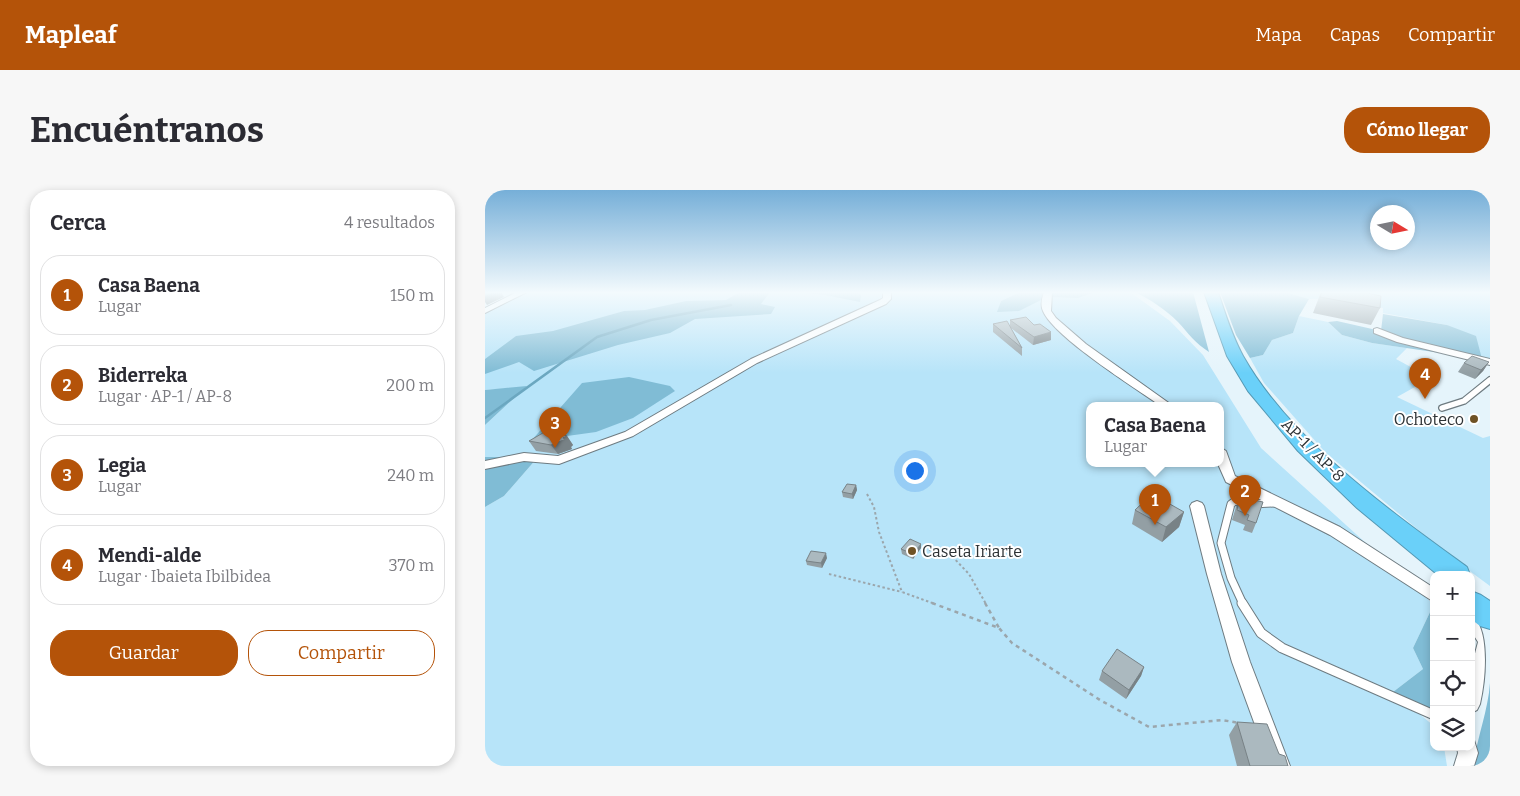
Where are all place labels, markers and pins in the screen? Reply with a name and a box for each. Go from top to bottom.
pin: 4 [1409,358,1441,399]
pin: 3 [539,407,571,448]
place label: Ochoteco [1394,410,1464,429]
marker: Ochoteco [1468,413,1480,425]
pin: 2 [1229,475,1261,516]
pin: 1 [1139,484,1171,525]
place label: Caseta Iriarte [922,542,1022,561]
marker: Caseta Iriarte [906,545,918,557]

